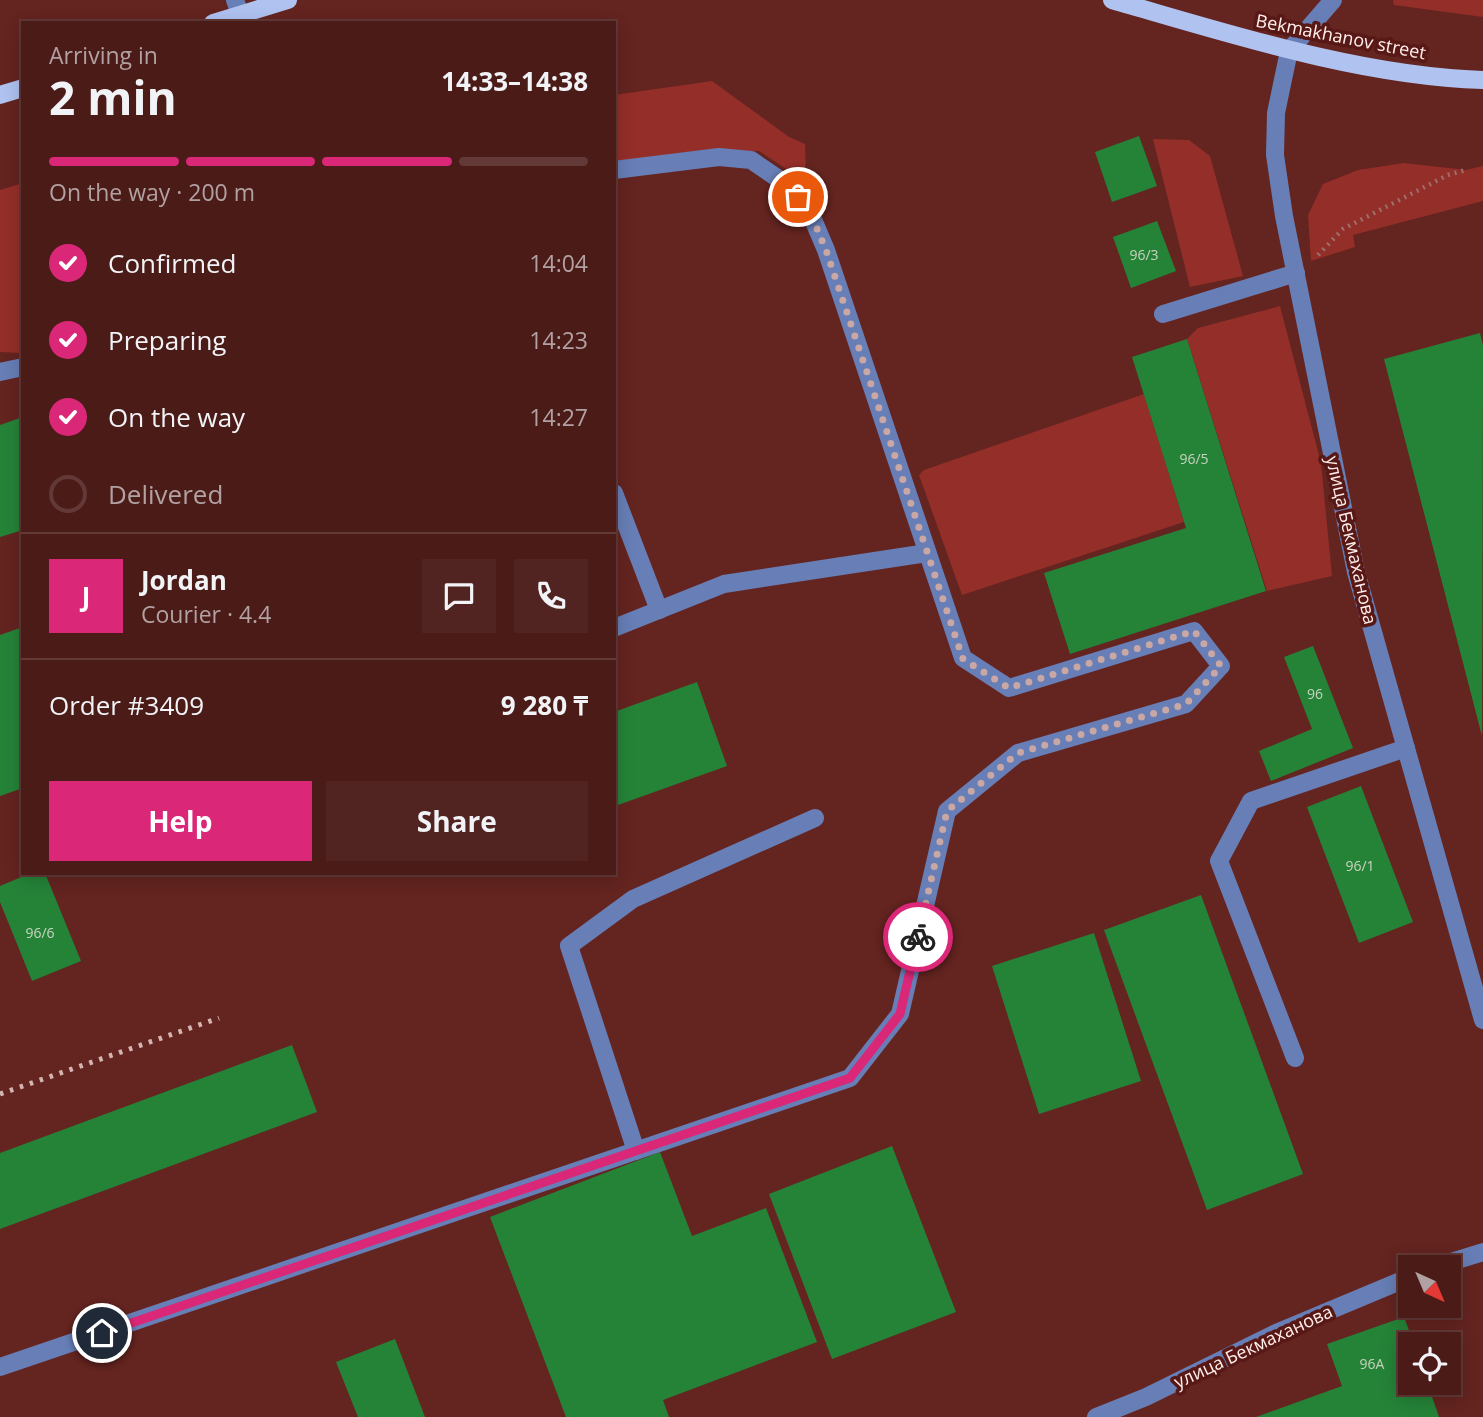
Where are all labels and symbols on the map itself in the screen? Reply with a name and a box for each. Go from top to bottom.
street label: Bekmakhanov street [1254,8,1428,64]
pin [768,167,828,227]
house number: 96/3 [1129,245,1159,264]
house number: 96/5 [1179,449,1209,468]
street label: улица Бекмаханова [1321,453,1383,627]
house number: 96 [1307,684,1323,703]
house number: 96/1 [1345,856,1375,875]
courier [883,902,953,972]
house number: 96/6 [25,923,55,942]
north arrow [1398,1255,1461,1318]
street label: улица Бекмаханова [1170,1299,1336,1393]
pin [72,1303,132,1363]
house number: 96А [1360,1354,1385,1373]

